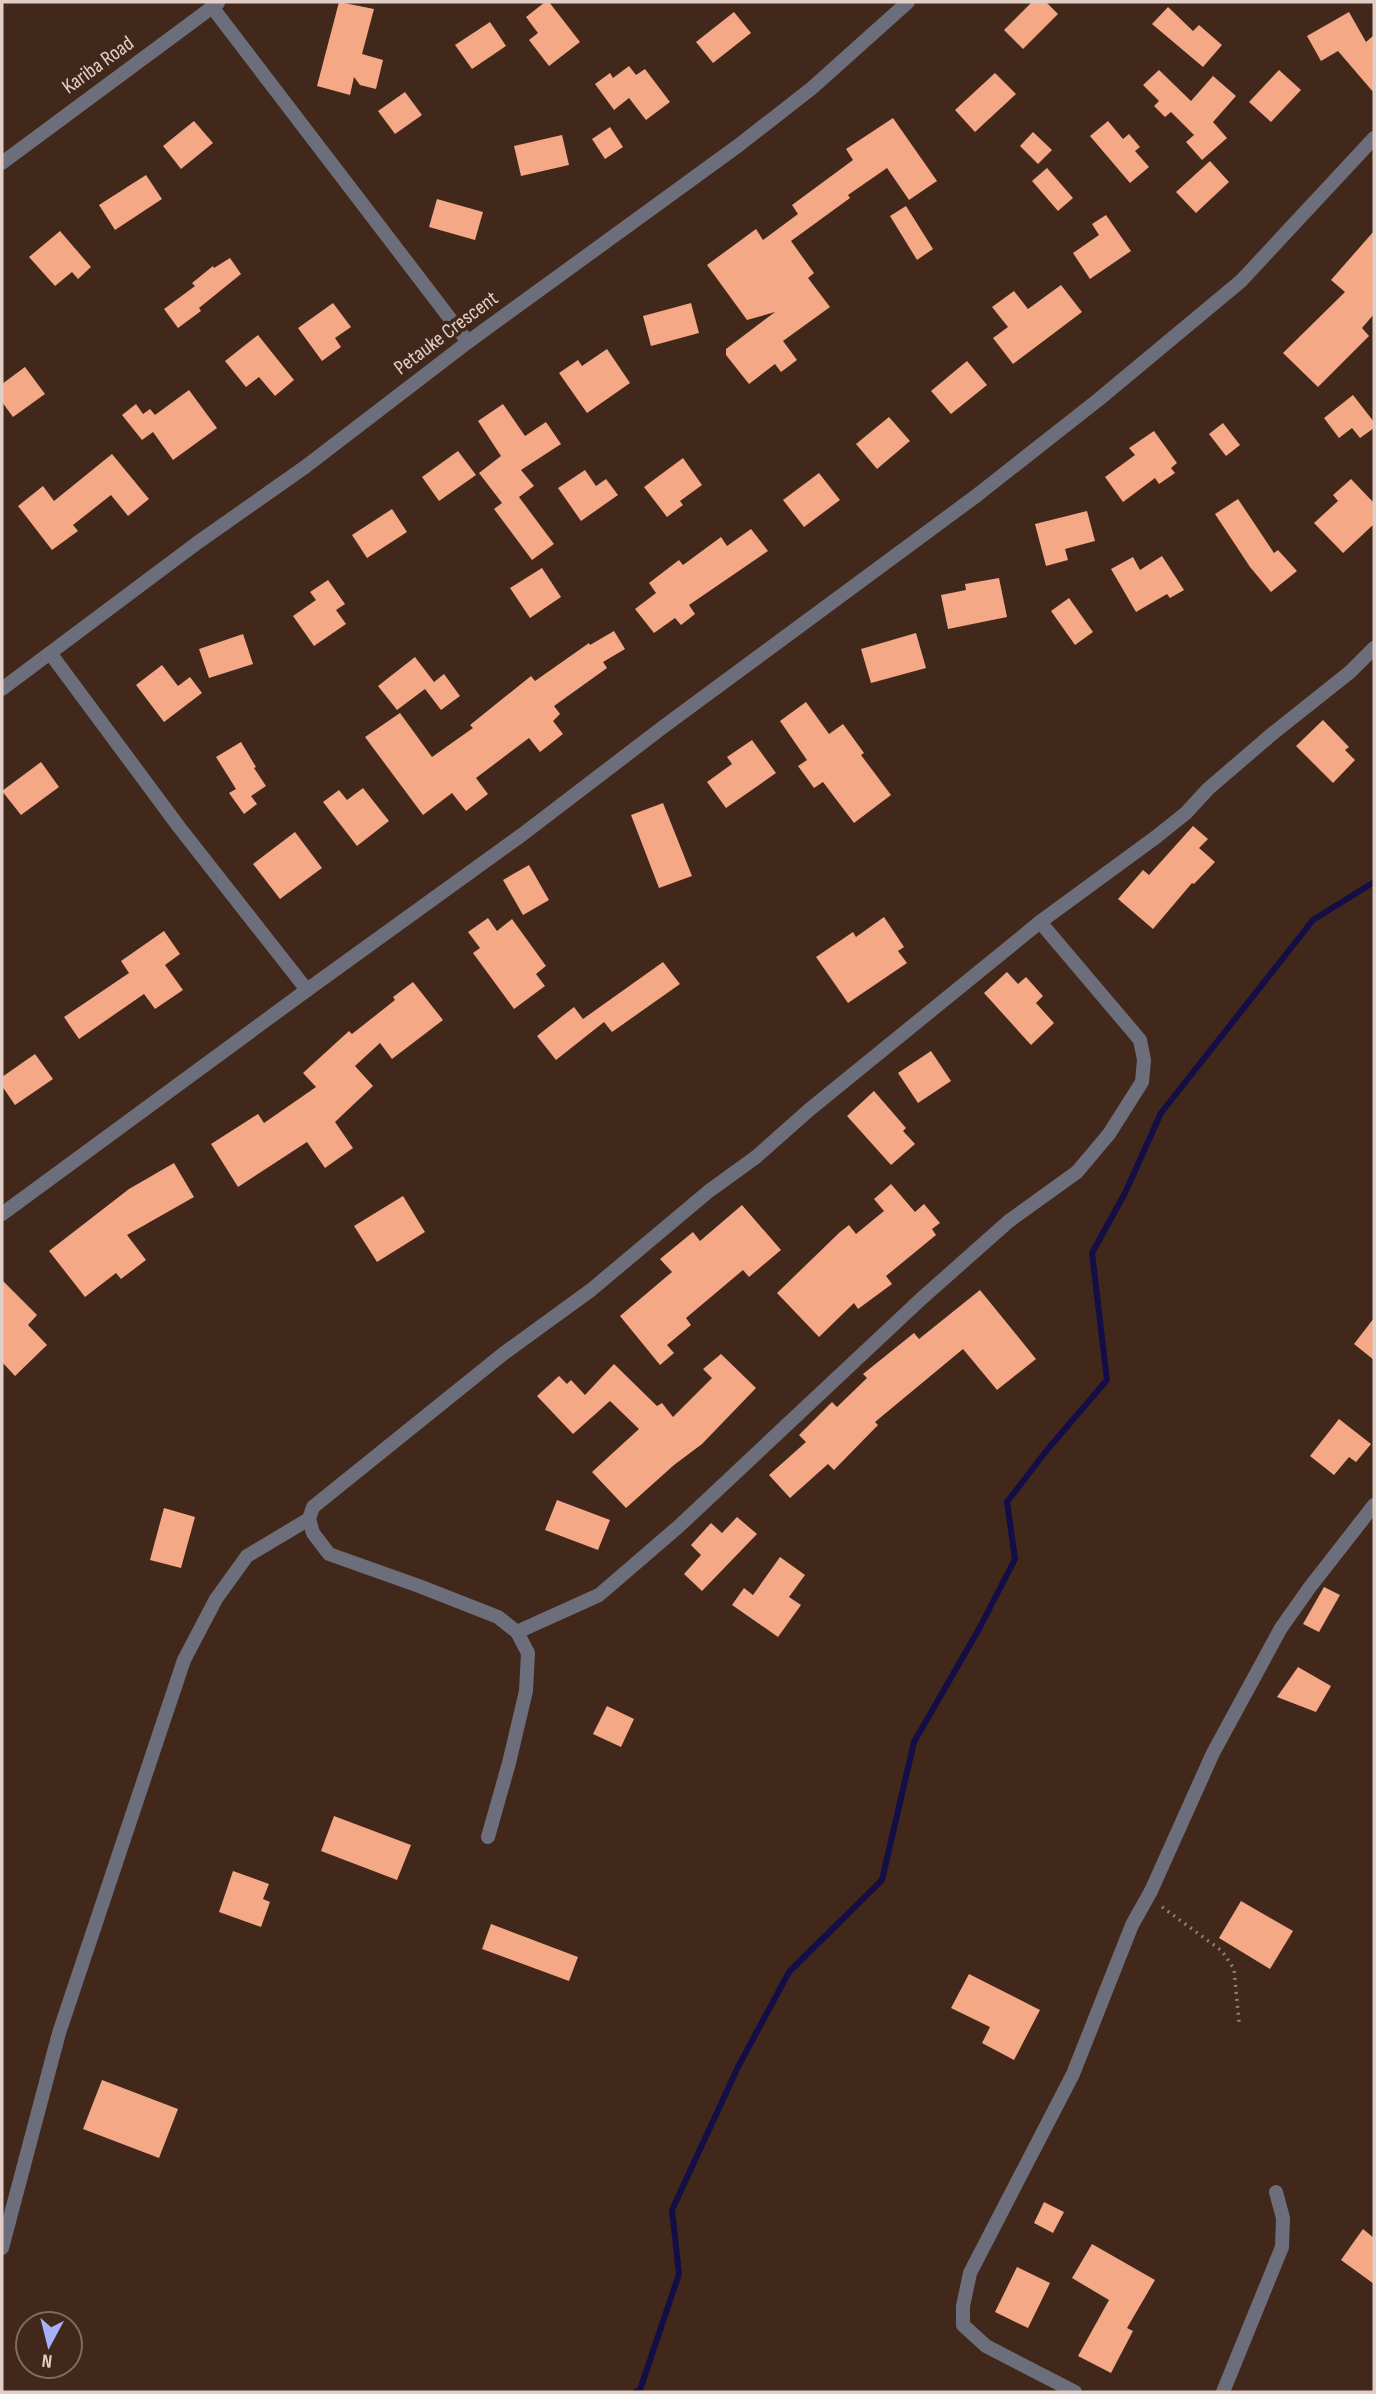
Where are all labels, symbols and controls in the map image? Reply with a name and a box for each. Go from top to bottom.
street label: Kariba Road [57,31,139,99]
street label: Petauke Crescent [389,286,503,380]
north arrow [14,2310,84,2380]
text: N [41,2348,54,2372]

